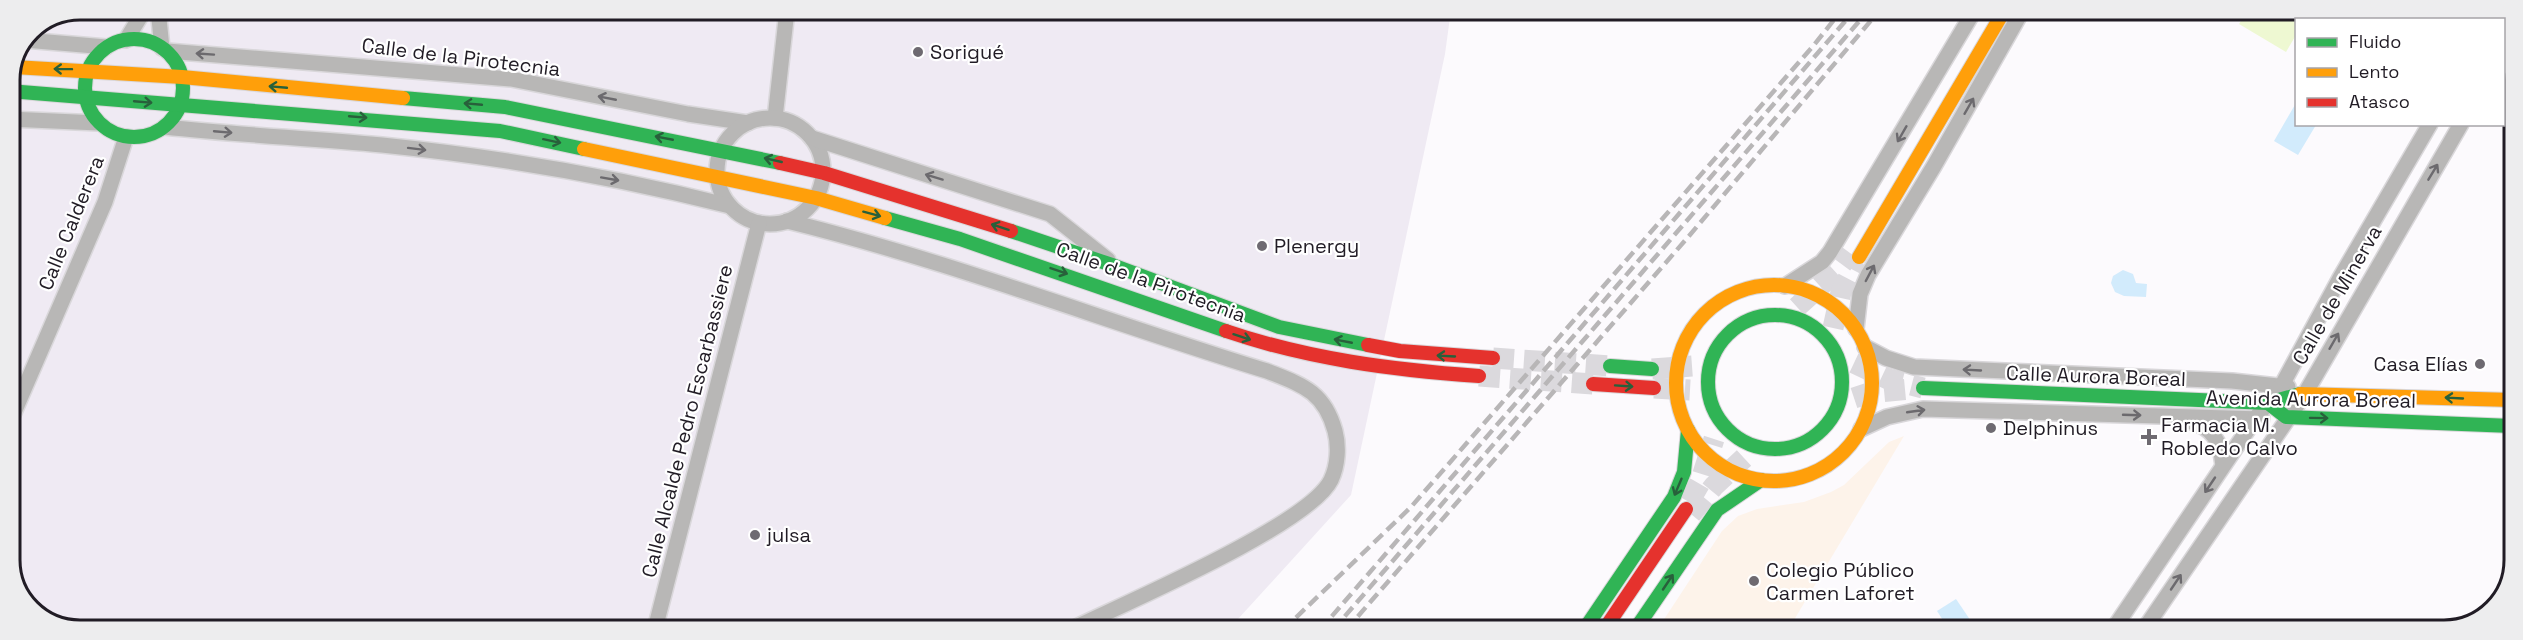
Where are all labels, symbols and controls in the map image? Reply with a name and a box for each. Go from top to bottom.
legend [2295,18,2505,126]
text: Fluido [2349,30,2401,53]
street label: Calle de la Pirotecnia [360,32,562,82]
place label: Sorigué [930,39,1004,65]
marker: Sorigué [911,45,925,59]
one-way arrow [196,48,216,59]
text: Lento [2349,60,2399,83]
one-way arrow [54,64,74,75]
one-way arrow [269,81,289,92]
text: Atasco [2349,90,2410,113]
one-way arrow [598,92,618,103]
one-way arrow [133,97,152,108]
one-way arrow [1964,97,1976,114]
one-way arrow [463,98,483,109]
one-way arrow [348,112,368,123]
one-way arrow [1896,125,1908,142]
one-way arrow [213,127,233,138]
one-way arrow [655,132,675,143]
one-way arrow [542,136,561,148]
one-way arrow [407,144,427,155]
street label: Calle Calderera [32,152,110,294]
one-way arrow [764,154,783,166]
one-way arrow [2427,164,2439,181]
one-way arrow [925,171,944,182]
one-way arrow [600,174,619,185]
one-way arrow [862,209,881,221]
one-way arrow [991,221,1010,232]
street label: Calle de Minerva [2287,221,2387,369]
place label: Plenergy [1274,233,1359,259]
street label: Calle de la Pirotecnia [1053,236,1249,328]
marker: Plenergy [1255,239,1269,253]
street label: Calle Alcalde Pedro Escarbassiere [635,262,739,580]
one-way arrow [1864,265,1876,282]
one-way arrow [1049,267,1068,278]
one-way arrow [1232,332,1251,343]
one-way arrow [2328,333,2340,350]
one-way arrow [1333,335,1353,346]
one-way arrow [1437,350,1457,361]
place label: Casa Elías [2374,351,2468,377]
marker: Casa Elías [2473,357,2487,371]
street label: Calle Aurora Boreal [2006,360,2186,392]
one-way arrow [1962,364,1982,375]
one-way arrow [1613,381,1633,392]
street label: Avenida Aurora Boreal [2206,384,2416,414]
one-way arrow [2445,392,2464,403]
one-way arrow [1906,405,1926,416]
one-way arrow [2122,410,2142,421]
place label: Farmacia M. Robledo Calvo [2161,412,2298,461]
one-way arrow [2308,412,2328,424]
place label: Delphinus [2003,415,2098,441]
marker: Delphinus [1984,421,1998,435]
marker: Farmacia M. Robledo Calvo [2142,430,2156,444]
one-way arrow [2204,476,2216,493]
one-way arrow [1672,478,1683,496]
place label: julsa [766,522,811,548]
marker: julsa [748,528,762,542]
place label: Colegio Público Carmen Laforet [1766,557,1915,606]
one-way arrow [1661,573,1674,590]
marker: Colegio Público Carmen Laforet [1747,574,1761,588]
one-way arrow [2170,575,2182,591]

